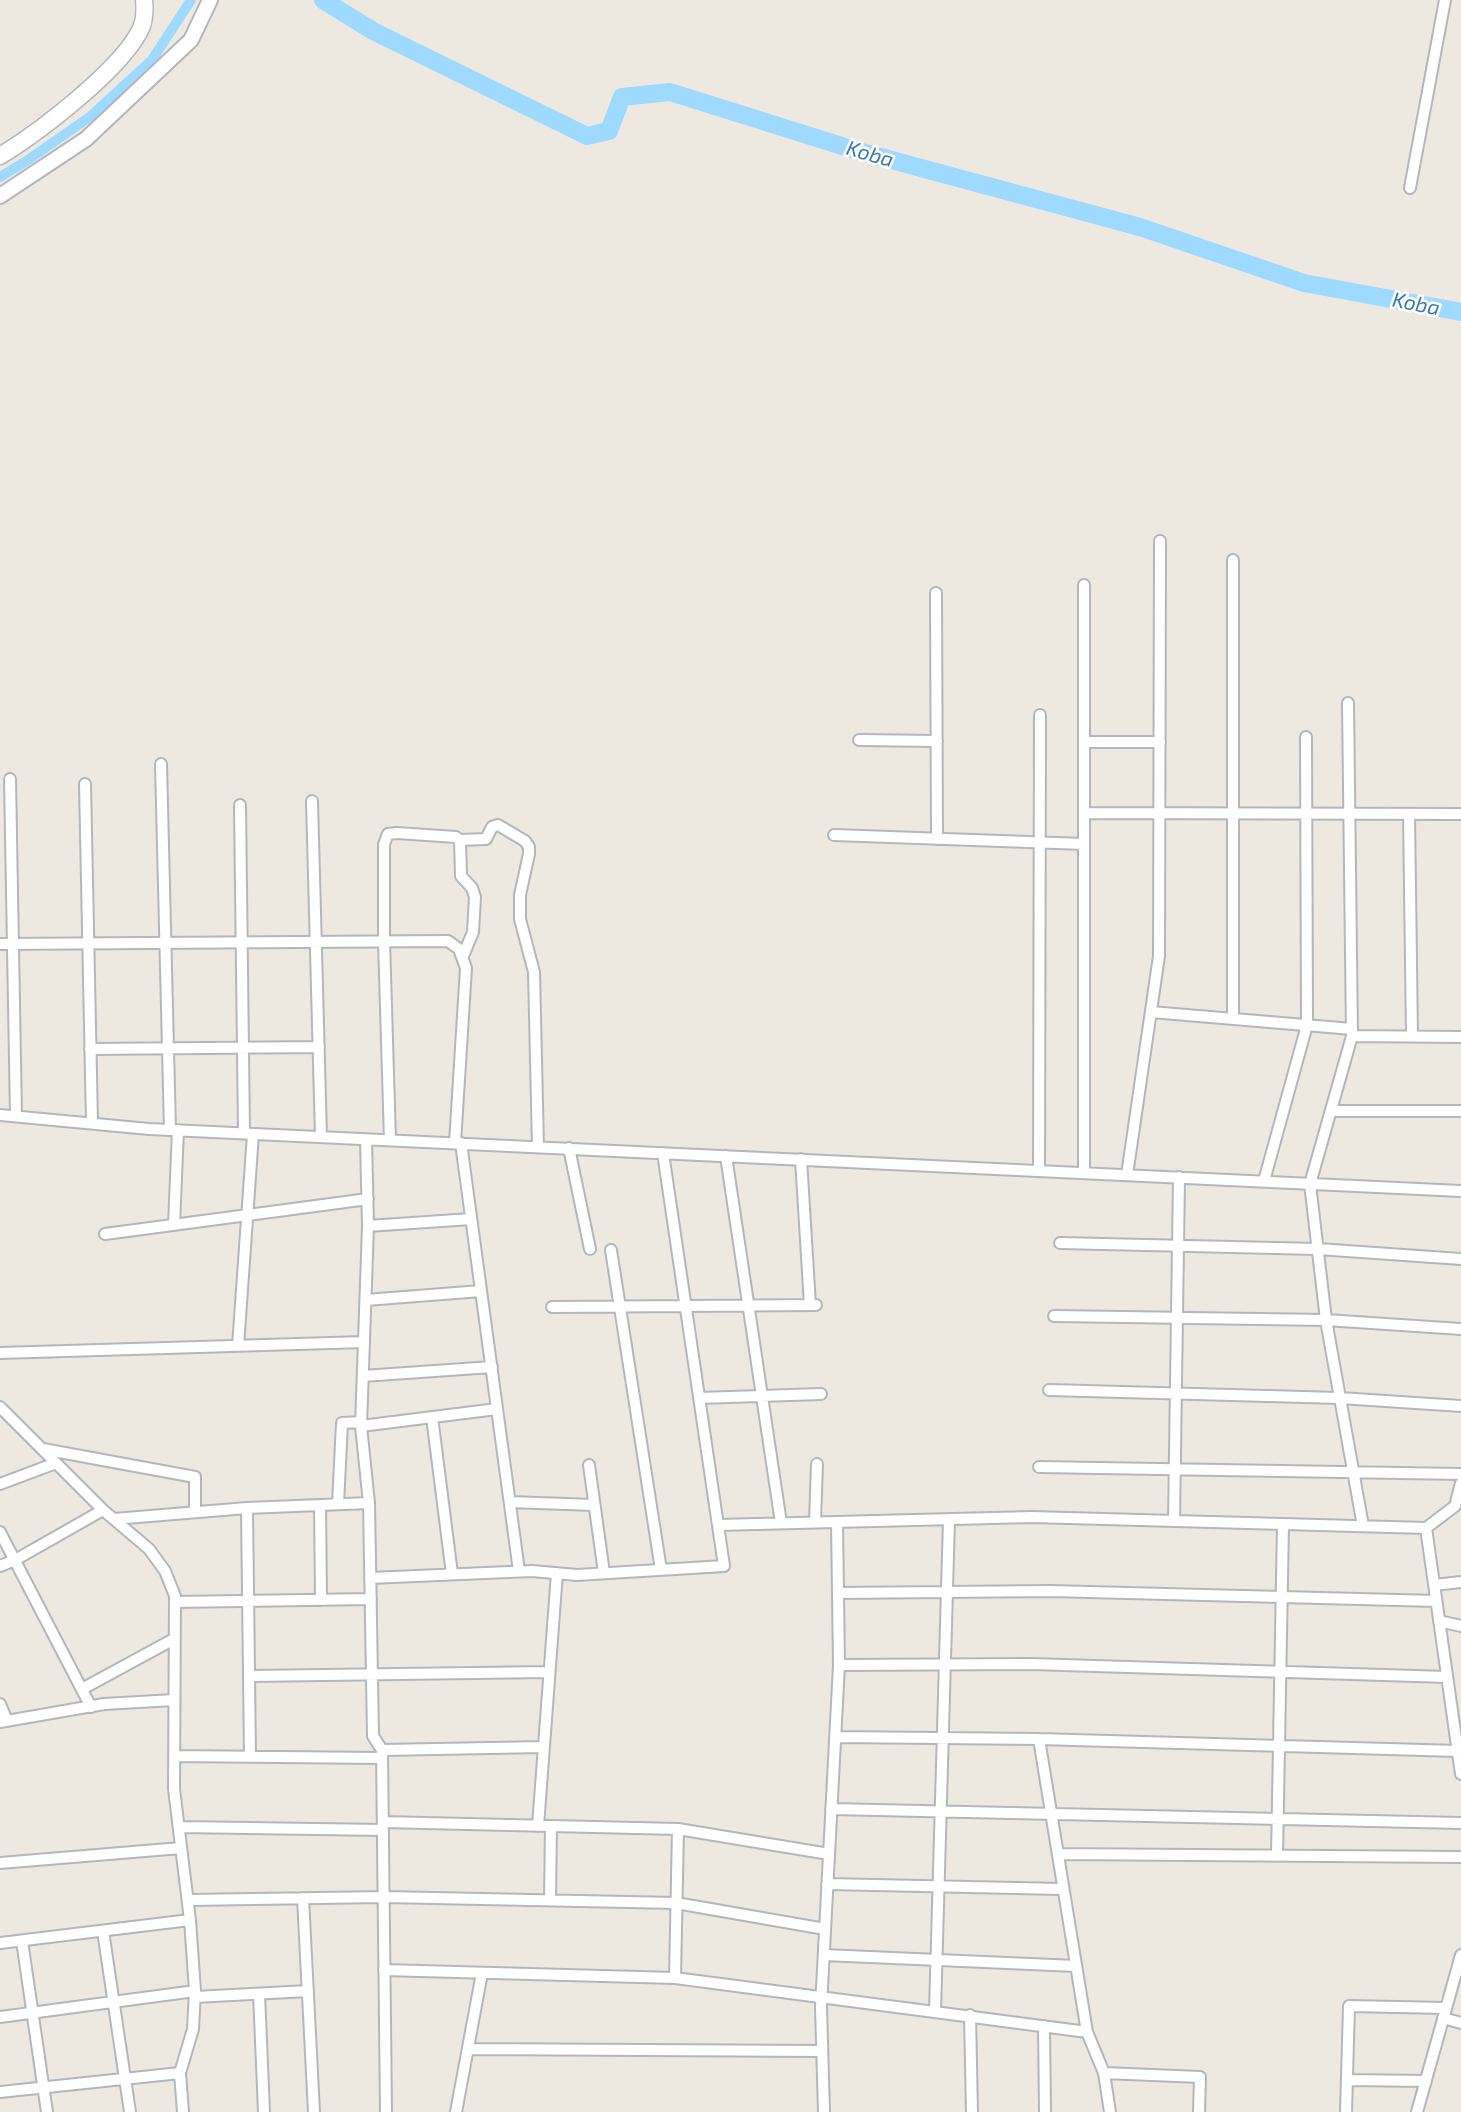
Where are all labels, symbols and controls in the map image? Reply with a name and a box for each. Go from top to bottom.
water label: Koba [843,135,897,173]
water label: Koba [1390,287,1442,321]

